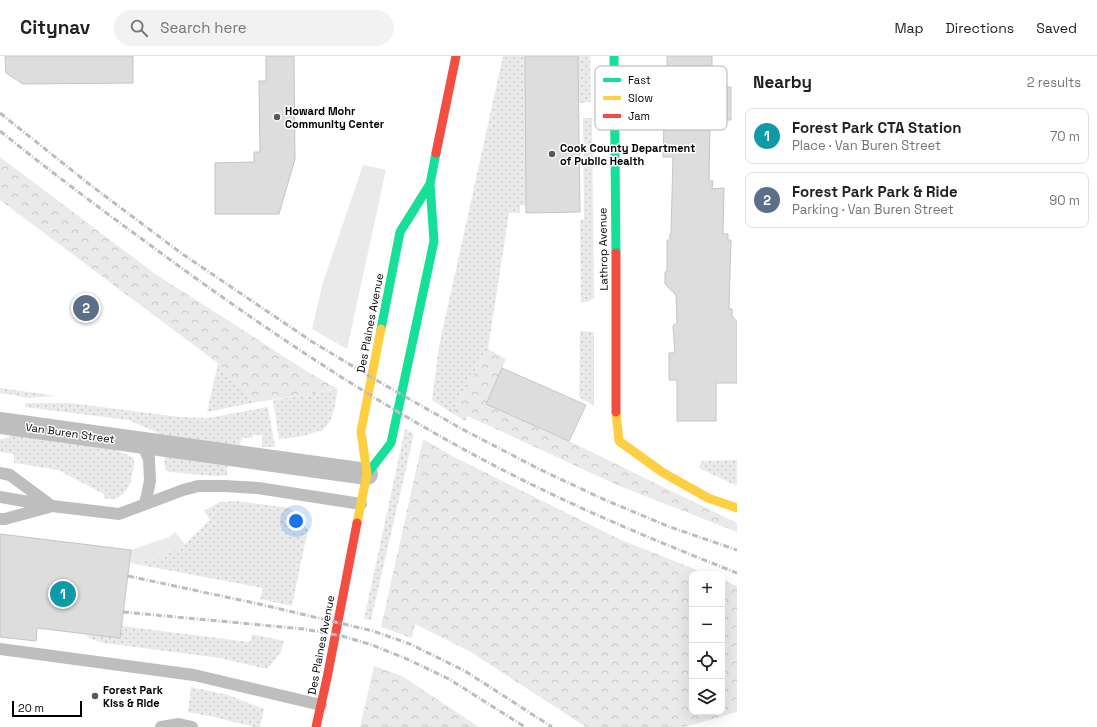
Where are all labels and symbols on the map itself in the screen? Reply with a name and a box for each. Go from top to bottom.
legend [595,66,727,130]
text: Fast [628,73,651,87]
text: Slow [628,91,653,105]
place label: Howard Mohr Community Center [285,104,385,131]
text: Jam [628,109,650,123]
marker: Howard Mohr Community Center [272,112,282,122]
place label: Cook County Department of Public Health [560,141,695,168]
marker: Cook County Department of Public Health [547,149,557,159]
street label: Lathrop Avenue [595,207,611,291]
street label: Des Plaines Avenue [353,272,387,374]
pin: 2 [73,293,99,323]
street label: Van Buren Street [24,420,116,446]
your location [286,511,306,531]
pin: 1 [50,579,76,609]
street label: Des Plaines Avenue [304,594,338,696]
place label: Forest Park Kiss & Ride [103,683,164,710]
marker: Forest Park Kiss & Ride [90,691,100,701]
scale bar [12,699,82,718]

